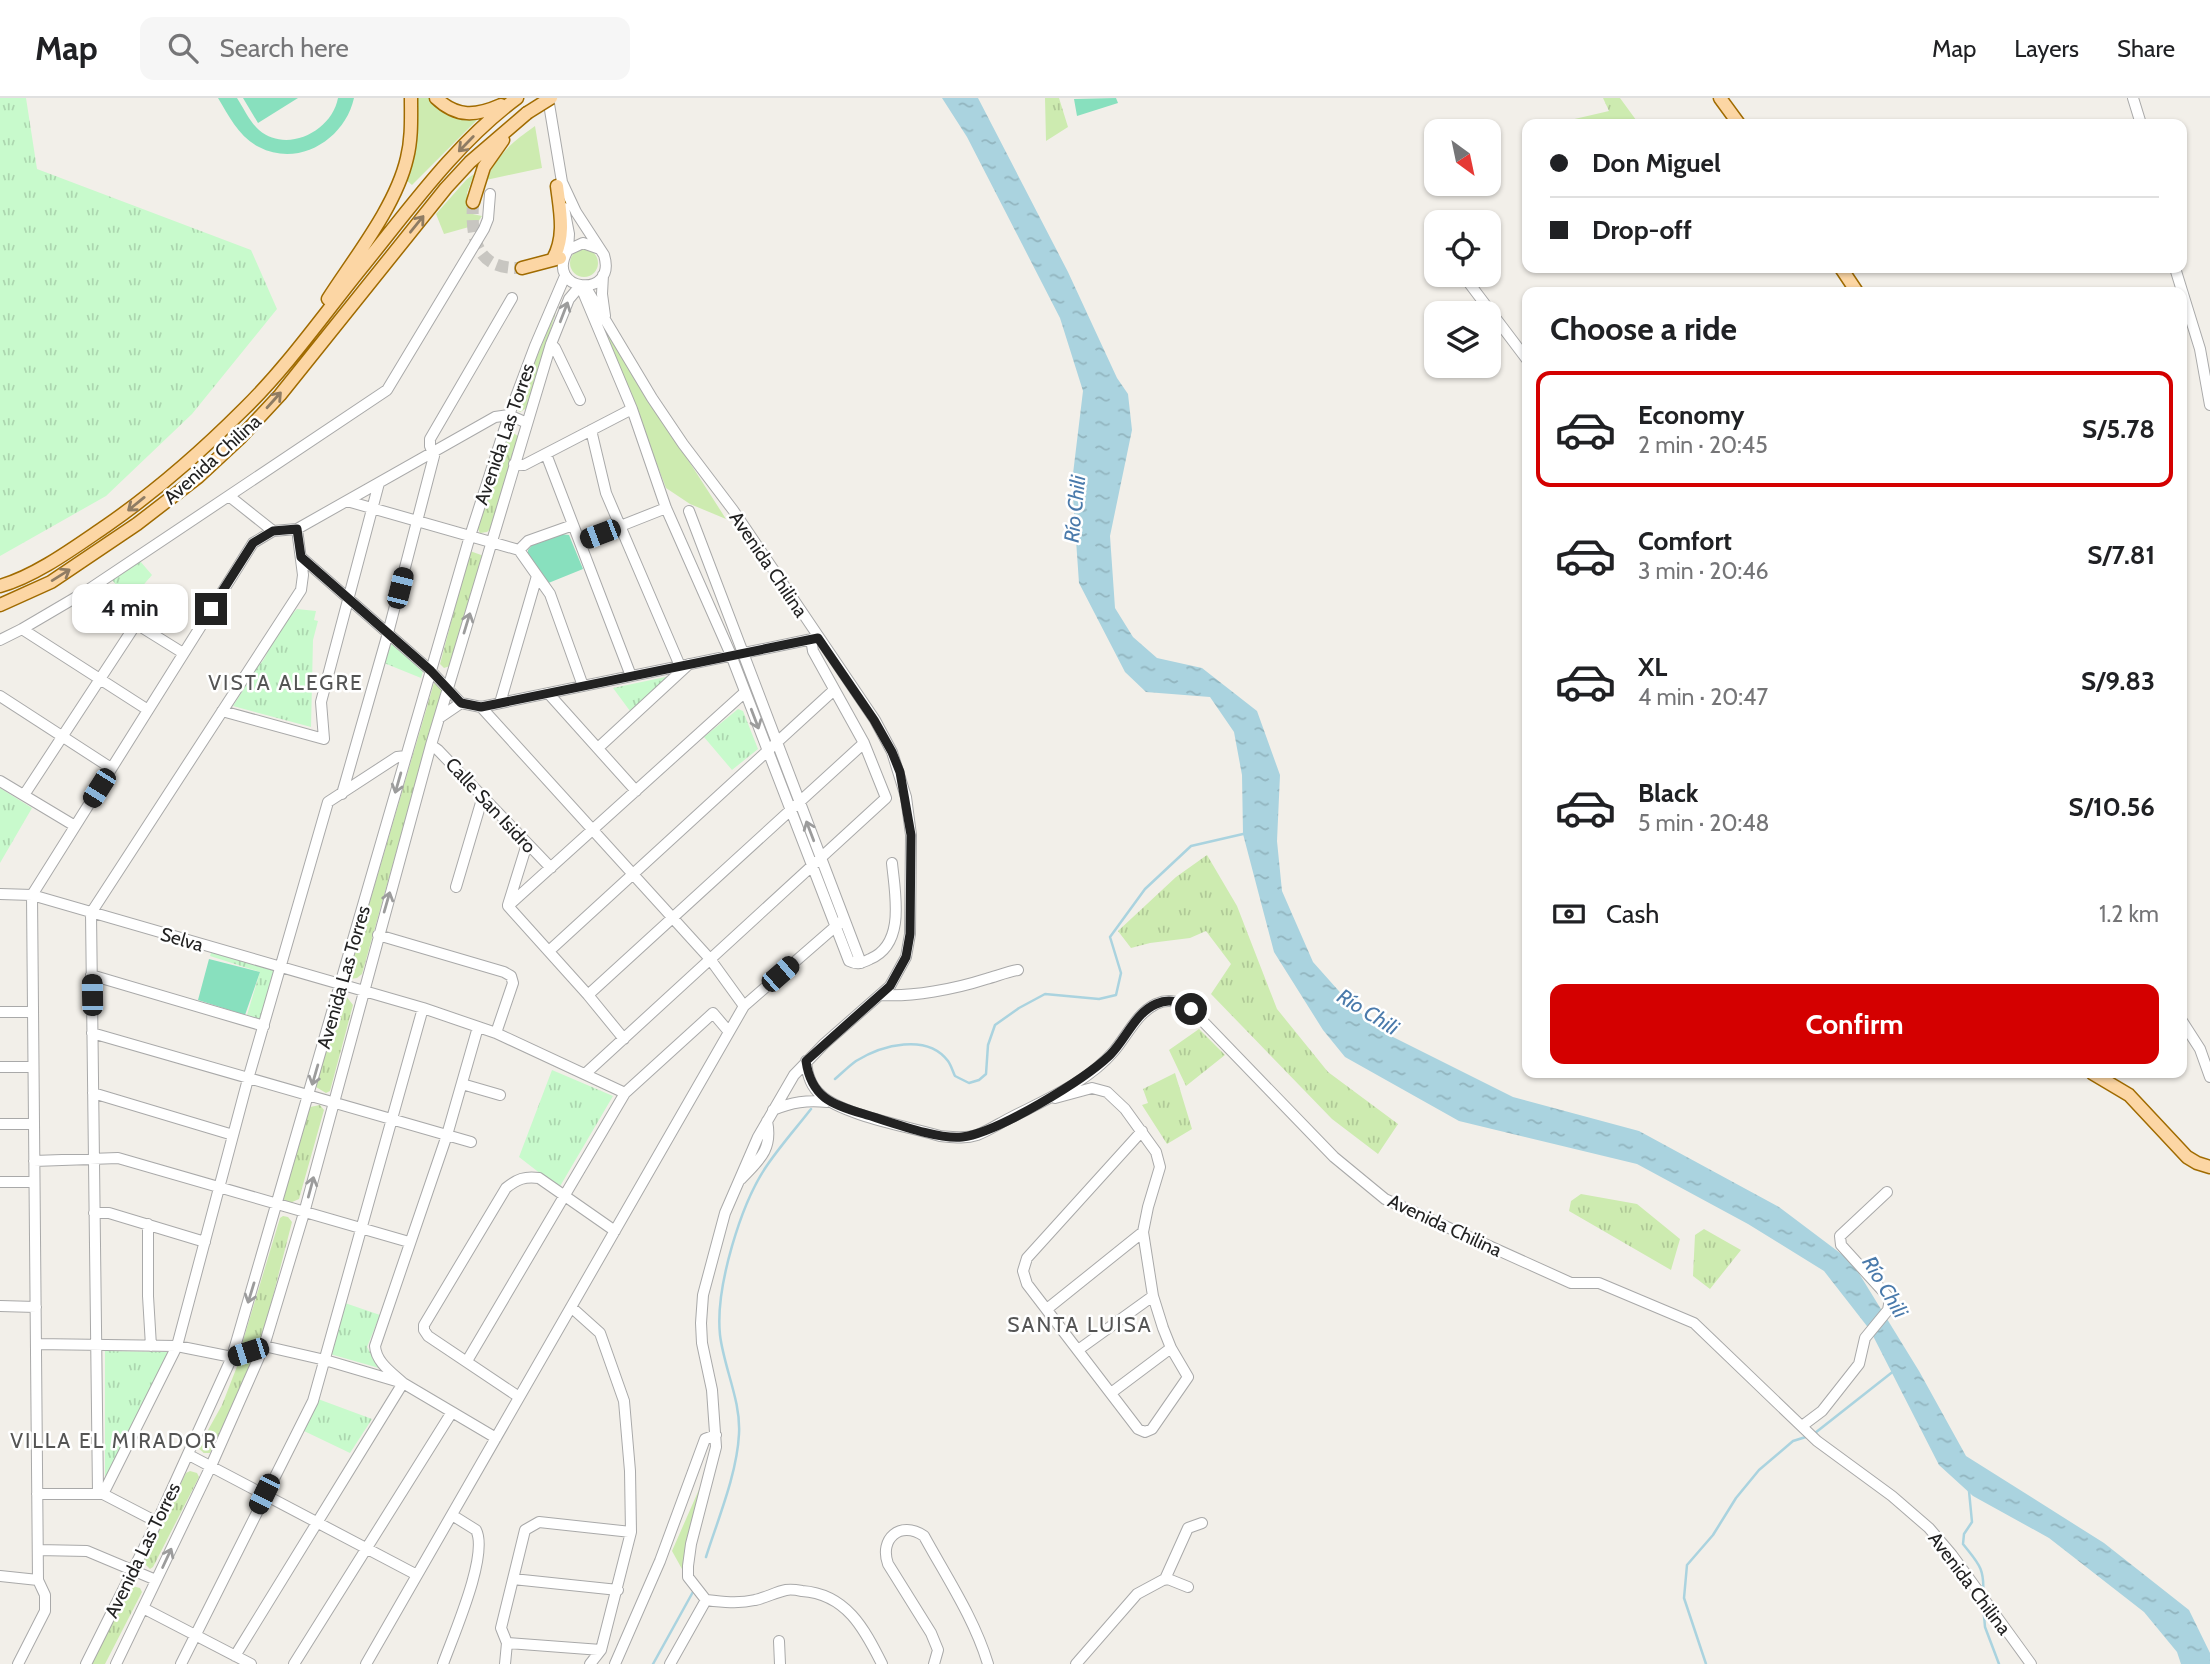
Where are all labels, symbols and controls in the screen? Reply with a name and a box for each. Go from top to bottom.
search box [140,17,630,80]
text: Map [35,28,98,68]
icon: search [164,29,202,67]
text: Search here [220,32,349,64]
text: Map [1932,34,1976,63]
text: Layers [2014,34,2079,63]
text: Share [2117,34,2175,63]
north arrow [1424,119,1502,196]
map controls [1424,119,1501,378]
one-way arrow [458,135,475,152]
text: Don Miguel [1592,147,1721,179]
button: locate [1424,210,1501,287]
text: Drop-off [1592,214,1692,246]
one-way arrow [409,215,425,233]
one-way arrow [558,301,571,323]
button: layers [1424,301,1501,378]
text: Choose a ride [1550,309,1737,348]
street label: Avenida Las Torres [470,360,539,508]
one-way arrow [266,392,282,410]
icon: car [1554,398,1617,461]
text: Economy [1638,399,1744,431]
street label: Avenida Chilina [159,410,266,509]
text: S/5.78 [2082,413,2155,445]
text: 2 min · 20:45 [1638,431,1768,459]
water label: Río Chili [1059,473,1091,544]
one-way arrow [128,496,146,511]
street label: Avenida Chilina [725,507,812,622]
car [577,517,624,551]
icon: car [1554,524,1617,587]
text: Comfort [1638,525,1732,557]
text: S/7.81 [2087,539,2155,571]
text: 3 min · 20:46 [1638,557,1769,585]
car [385,565,416,611]
one-way arrow [51,568,70,583]
callout: 4 min [71,584,186,634]
route end [195,593,227,625]
text: 4 min [101,594,159,622]
one-way arrow [462,612,474,634]
icon: car [1554,650,1617,713]
text: XL [1638,651,1667,683]
text: S/9.83 [2081,665,2155,697]
district label: VISTA ALEGRE [208,670,364,695]
text: 4 min · 20:47 [1638,683,1768,711]
one-way arrow [749,708,762,730]
street label: Calle San Isidro [441,753,541,858]
car [79,765,120,811]
one-way arrow [391,772,404,794]
icon: car [1554,776,1617,839]
text: Black [1638,777,1698,809]
text: S/10.56 [2069,791,2155,823]
text: 5 min · 20:48 [1638,809,1769,837]
one-way arrow [803,820,816,842]
one-way arrow [381,892,394,914]
icon: cash [1550,895,1588,933]
text: Cash [1606,898,1659,930]
text: 1.2 km [2099,900,2159,928]
street label: Avenida Las Torres [312,903,375,1051]
street label: Selva [158,922,206,957]
car [758,952,803,996]
car [82,974,103,1016]
water label: Río Chili [1333,983,1404,1040]
button: Confirm [1550,984,2159,1064]
route start [1175,993,1207,1025]
one-way arrow [307,1064,320,1086]
one-way arrow [305,1177,318,1199]
street label: Avenida Chilina [1384,1189,1505,1262]
water label: Río Chili [1857,1251,1914,1323]
one-way arrow [244,1282,257,1304]
district label: SANTA LUISA [1007,1312,1153,1337]
car [225,1336,272,1368]
district label: VILLA EL MIRADOR [10,1428,218,1453]
car [246,1471,283,1517]
street label: Avenida Las Torres [100,1479,185,1622]
street label: Avenida Chilina [1923,1527,2016,1639]
one-way arrow [160,1548,174,1569]

